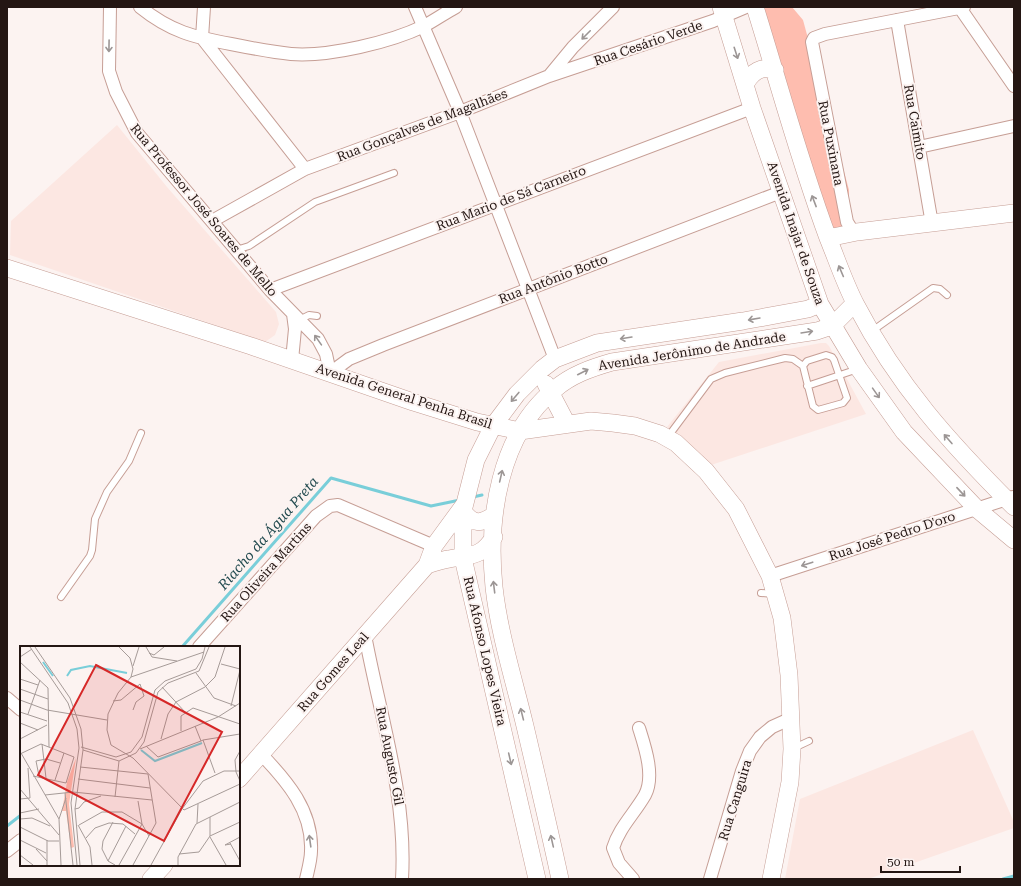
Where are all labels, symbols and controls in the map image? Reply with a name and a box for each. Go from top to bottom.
street label: Rua Cesário Verde [592,17,704,69]
one-way arrow [581,30,591,40]
one-way arrow [105,39,113,52]
one-way arrow [733,47,740,60]
street label: Rua Caimito [901,83,929,161]
street label: Rua Gonçalves de Magalhães [335,86,509,164]
street label: Rua Puxinana [815,99,847,187]
street label: Rua Professor José Soares de Mello [127,121,281,299]
street label: Avenida Inajar de Souza [764,159,828,307]
street label: Rua Mario de Sá Carneiro [434,162,588,234]
one-way arrow [810,196,818,208]
street label: Rua Antônio Botto [496,251,610,307]
one-way arrow [837,265,845,277]
one-way arrow [748,315,761,323]
one-way arrow [800,328,813,336]
street label: Avenida Jerônimo de Andrade [597,329,787,373]
one-way arrow [314,335,322,346]
one-way arrow [620,335,633,343]
street label: Avenida General Penha Brasil [314,360,494,432]
one-way arrow [577,367,589,375]
one-way arrow [872,388,880,399]
one-way arrow [510,392,519,403]
one-way arrow [944,434,953,444]
one-way arrow [498,470,506,483]
water label: Riacho da Água Preta [214,473,321,593]
one-way arrow [956,487,965,497]
street label: Rua José Pedro D'oro [827,508,957,564]
street label: Rua Oliveira Martins [218,519,314,625]
one-way arrow [800,561,813,568]
street label: Rua Afonso Lopes Vieira [460,575,510,727]
one-way arrow [491,581,498,594]
street label: Rua Gomes Leal [294,629,372,715]
inset map [20,646,240,866]
street label: Rua Augusto Gil [373,705,407,807]
one-way arrow [518,708,525,721]
one-way arrow [506,753,514,766]
street label: Rua Canguira [716,758,754,842]
one-way arrow [306,834,314,847]
one-way arrow [547,835,555,848]
scale bar [881,848,960,874]
text: 50 m [887,855,914,869]

